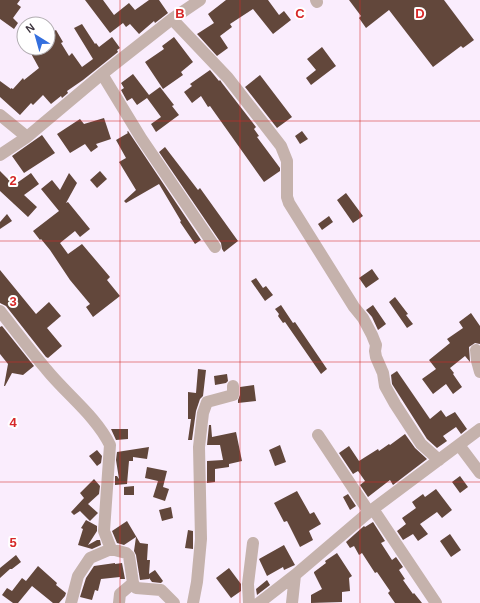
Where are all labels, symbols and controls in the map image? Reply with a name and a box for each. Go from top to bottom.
text: B [175,6,185,21]
text: C [295,6,305,21]
text: D [415,6,425,21]
north arrow [16,16,56,56]
text: N [23,21,37,35]
text: 2 [9,173,17,188]
text: 3 [9,294,17,309]
text: 4 [9,415,17,430]
text: 5 [9,535,17,550]

